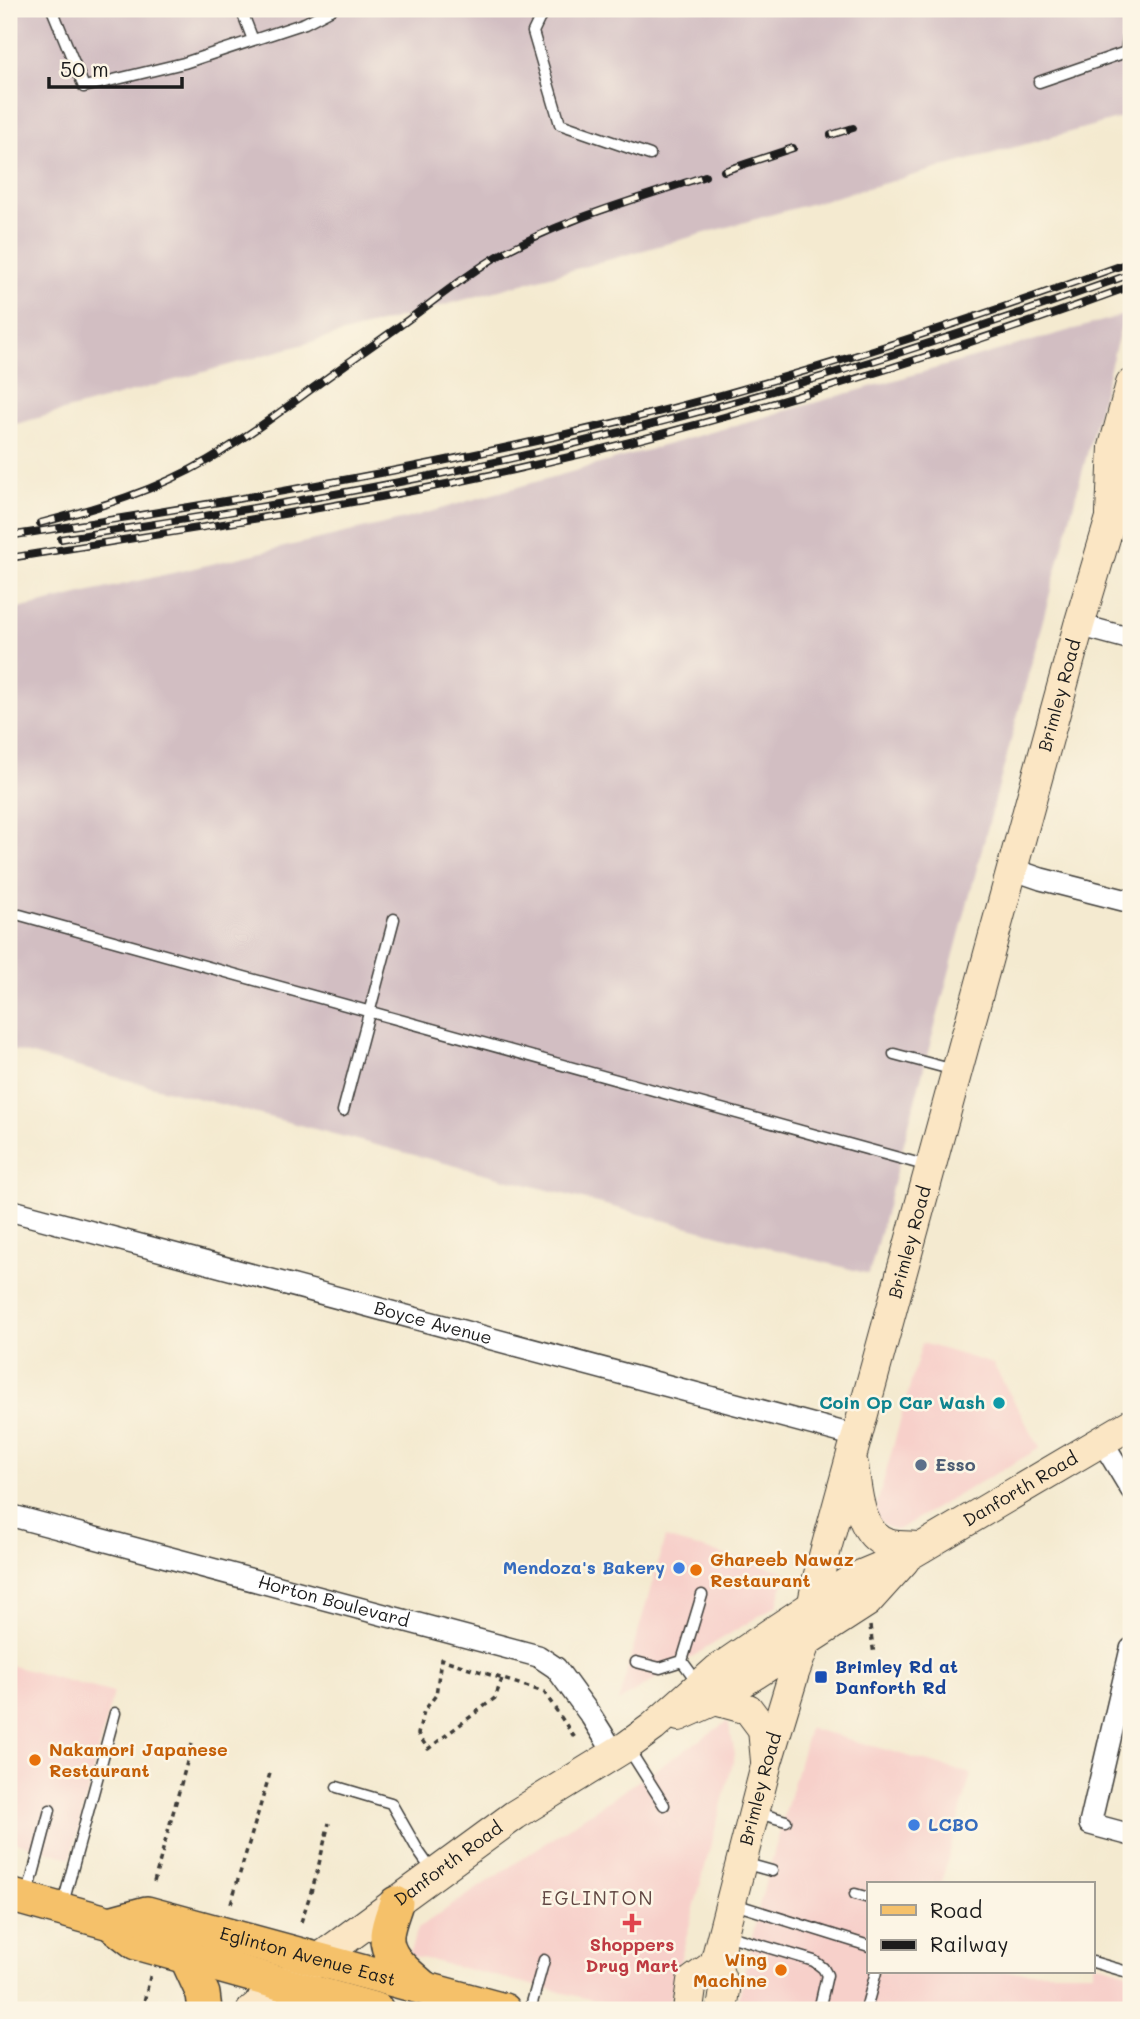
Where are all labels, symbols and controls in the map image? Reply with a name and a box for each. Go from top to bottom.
scale bar [49,46,182,90]
text: 50 m [60,55,109,82]
street label: Brimley Road [1032,636,1086,754]
street label: Brimley Road [882,1183,936,1301]
street label: Boyce Avenue [372,1295,495,1349]
place label: Coin Op Car Wash [819,1390,985,1414]
marker: Coin Op Car Wash [991,1395,1007,1411]
street label: Danforth Road [958,1445,1082,1531]
place label: Esso [935,1452,976,1476]
marker: Esso [913,1457,929,1473]
place label: Ghareeb Nawaz Restaurant [710,1547,854,1592]
place label: Mendoza's Bakery [503,1555,665,1579]
marker: Mendoza's Bakery [671,1560,687,1576]
marker: Ghareeb Nawaz Restaurant [688,1562,704,1578]
street label: Horton Boulevard [256,1569,412,1632]
place label: Brimley Rd at Danforth Rd [835,1654,958,1699]
marker: Brimley Rd at Danforth Rd [813,1669,829,1685]
street label: Brimley Road [733,1729,786,1848]
place label: Nakamori Japanese Restaurant [49,1737,228,1782]
marker: Nakamori Japanese Restaurant [27,1752,43,1768]
place label: LCBO [928,1812,979,1836]
street label: Danforth Road [389,1815,507,1911]
marker: LCBO [906,1817,922,1833]
legend [867,1882,1094,1974]
district label: EGLINTON [542,1885,654,1910]
text: Road [930,1896,982,1923]
marker: Shoppers Drug Mart [624,1915,640,1931]
street label: Eglinton Avenue East [217,1920,399,1991]
text: Railway [930,1930,1009,1957]
place label: Shoppers Drug Mart [586,1932,678,1977]
place label: Wing Machine [693,1947,767,1992]
marker: Wing Machine [773,1962,789,1978]

